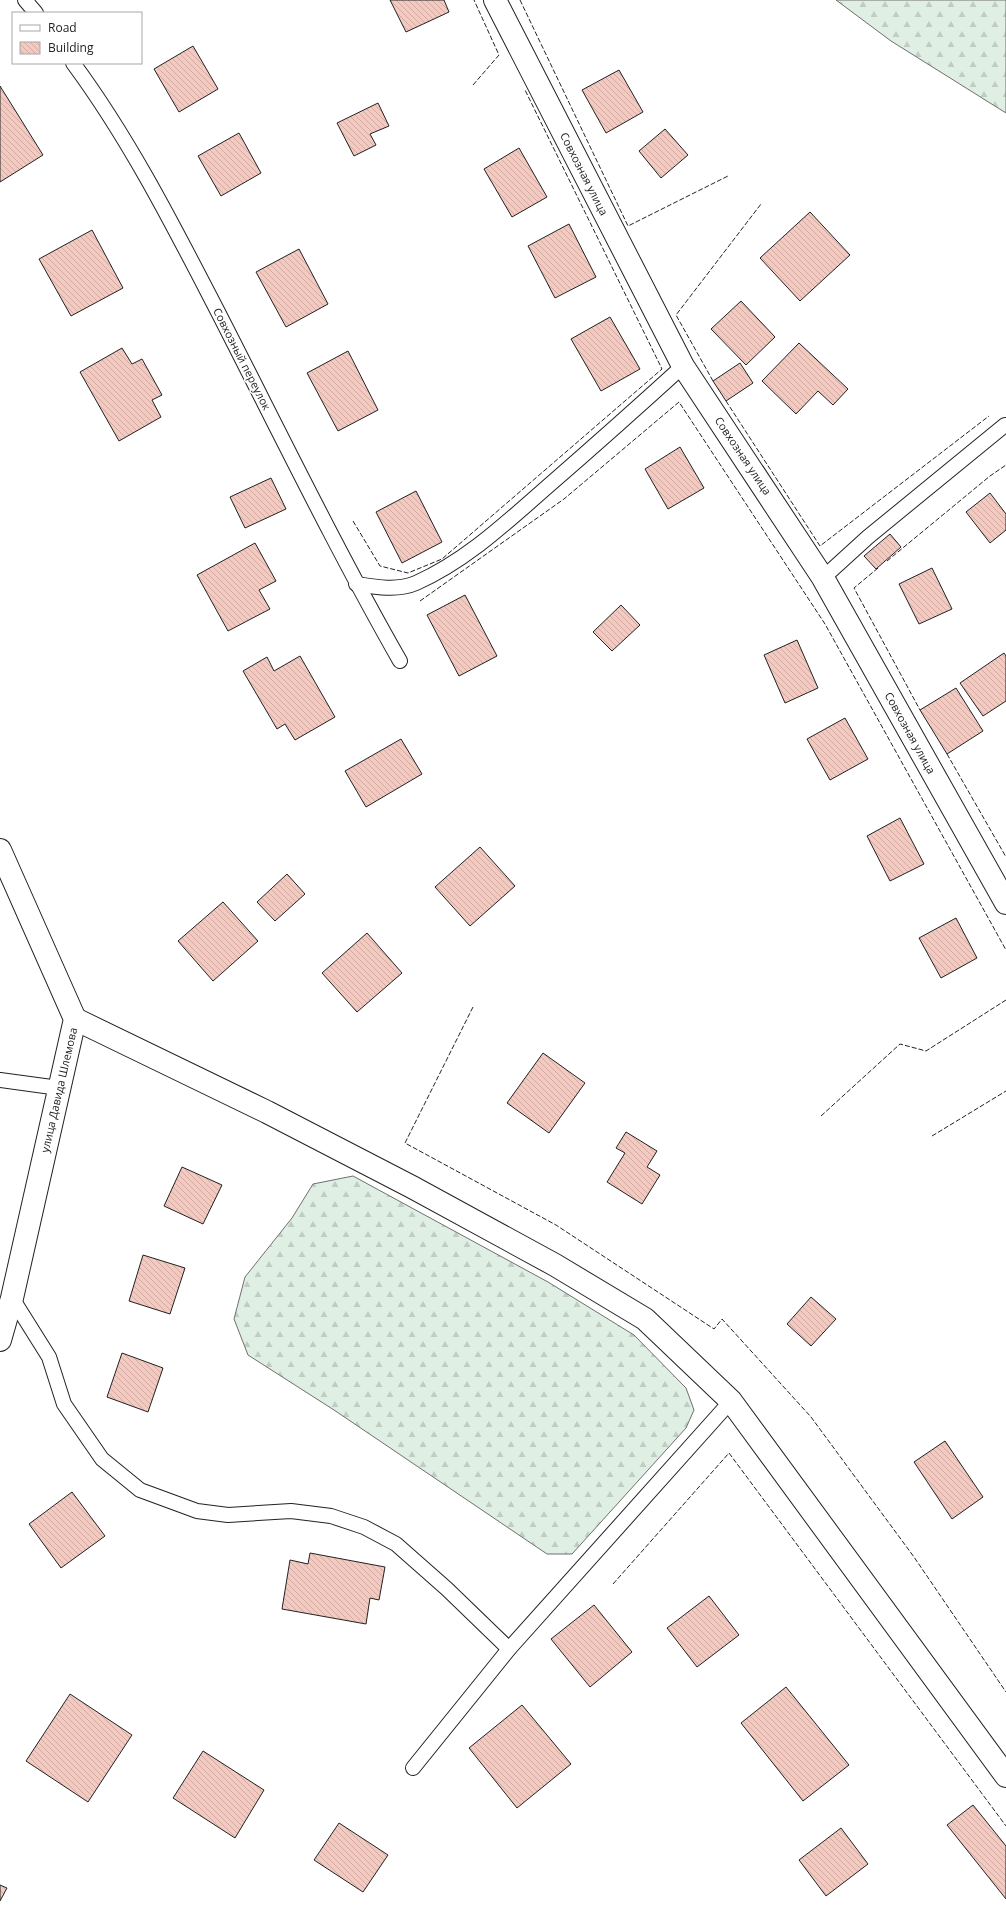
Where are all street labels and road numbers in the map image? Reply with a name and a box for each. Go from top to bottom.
street label: Совхозная улица [557,130,612,218]
street label: Совхозный переулок [210,305,275,413]
street label: Совхозная улица [712,414,775,498]
street label: Совхозная улица [882,689,939,776]
street label: улица Давида Шлемова [37,1026,80,1154]

